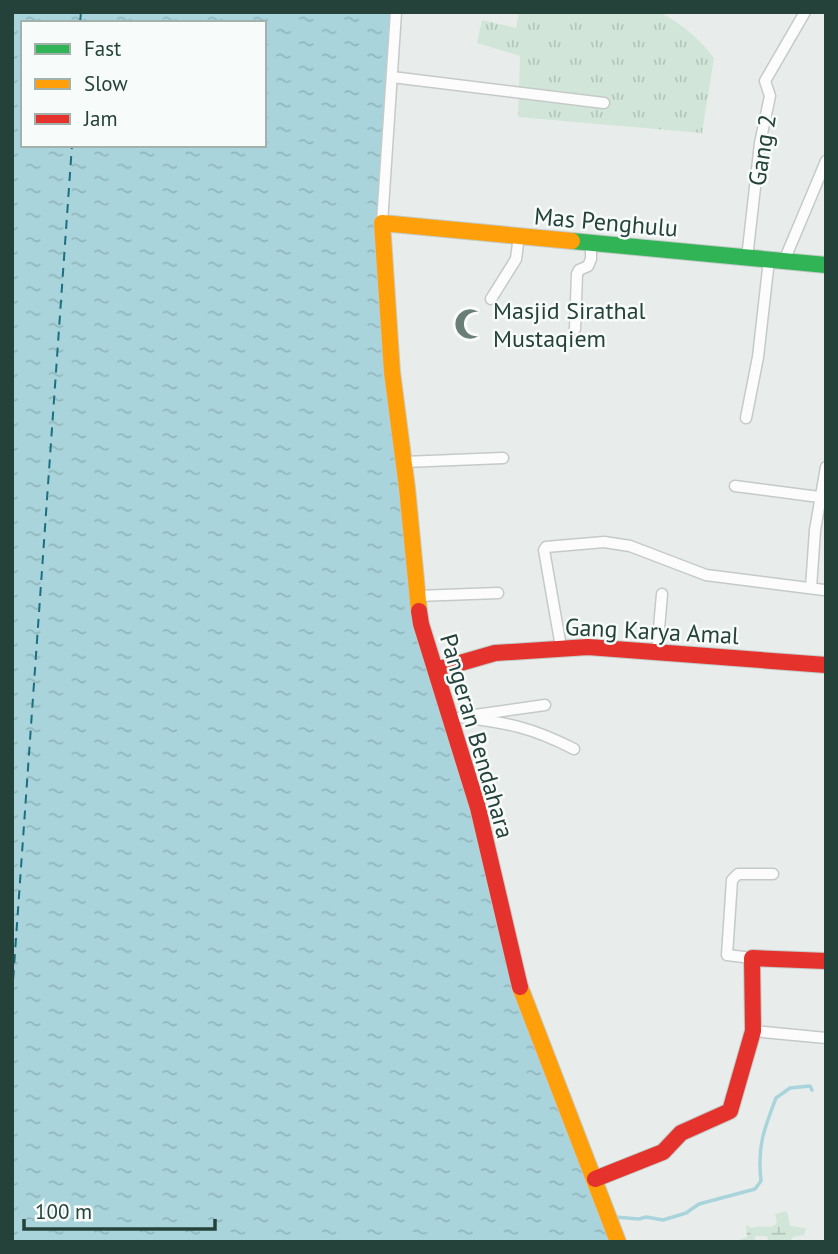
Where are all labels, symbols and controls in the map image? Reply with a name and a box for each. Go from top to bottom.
legend [21,21,266,147]
text: Fast [84,35,121,62]
text: Slow [84,70,128,97]
text: Jam [83,105,118,132]
street label: Gang 2 [741,112,783,188]
street label: Mas Penghulu [533,200,679,244]
place label: Masjid Sirathal Mustaqiem [493,295,646,354]
mosque icon: Masjid Sirathal Mustaqiem [453,307,487,341]
street label: Gang Karya Amal [564,611,740,651]
street label: Pangeran Bendahara [433,630,521,842]
scale bar [24,1188,215,1232]
text: 100 m [35,1198,92,1225]

